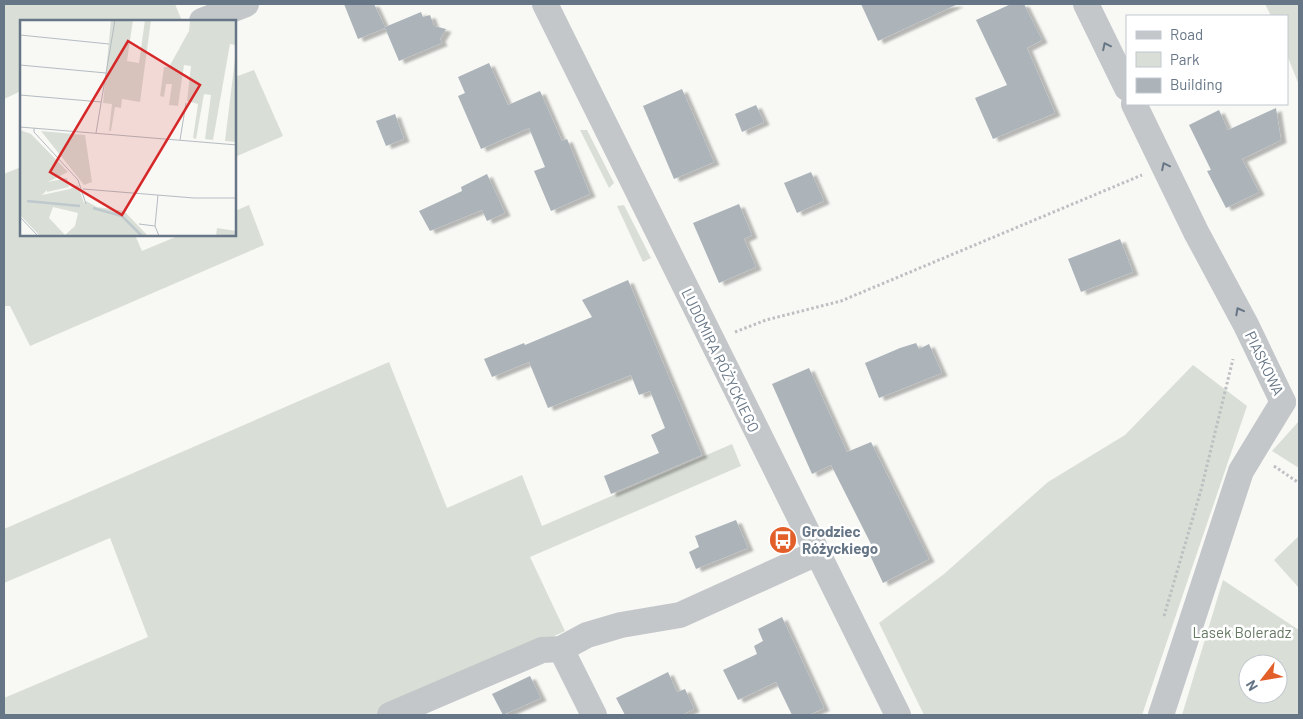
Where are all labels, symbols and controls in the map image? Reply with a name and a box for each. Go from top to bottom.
legend [1126,15,1288,105]
inset map [20,20,236,236]
text: Road [1170,25,1203,43]
one-way arrow [1102,42,1113,51]
text: Park [1170,50,1200,68]
text: Building [1170,75,1223,93]
one-way arrow [1160,162,1171,171]
street label: LUDOMIRA RÓŻYCKIEGO [678,285,764,435]
one-way arrow [1235,307,1245,316]
street label: PIASKOWA [1242,328,1288,398]
place label: Grodziec Różyckiego [802,522,878,557]
bus stop icon: Grodziec Różyckiego [768,525,798,555]
park label: Lasek Boleradz [1193,623,1292,641]
north arrow [1238,654,1288,704]
text: N [1242,678,1261,694]

